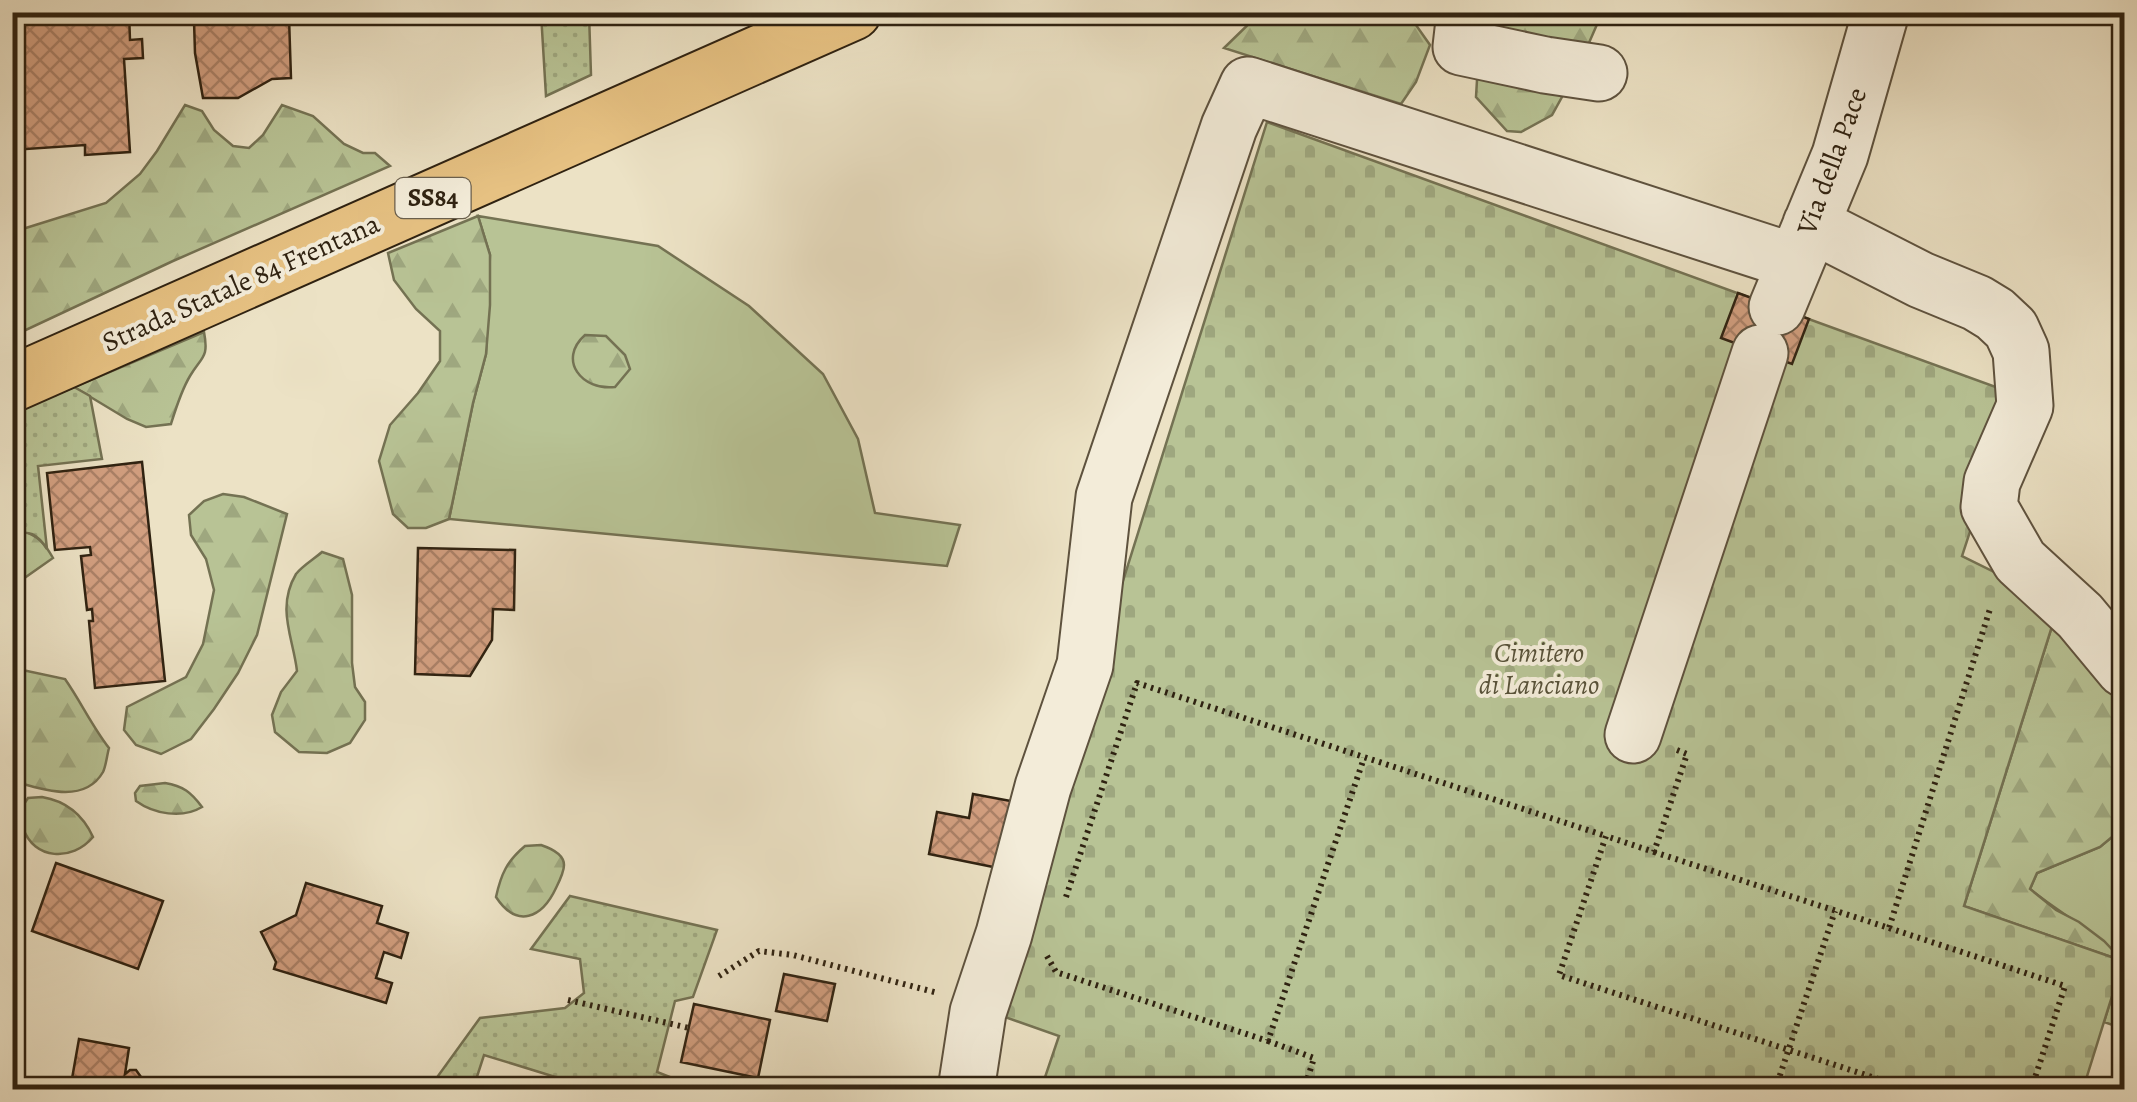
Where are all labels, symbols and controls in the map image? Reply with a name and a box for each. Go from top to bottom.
street label: Via della Pace [1787,82,1876,241]
road number: SS84 [396,178,470,218]
street label: Strada Statale 84 Frentana [96,205,386,361]
park label: Cimitero di Lanciano [1479,634,1599,704]

